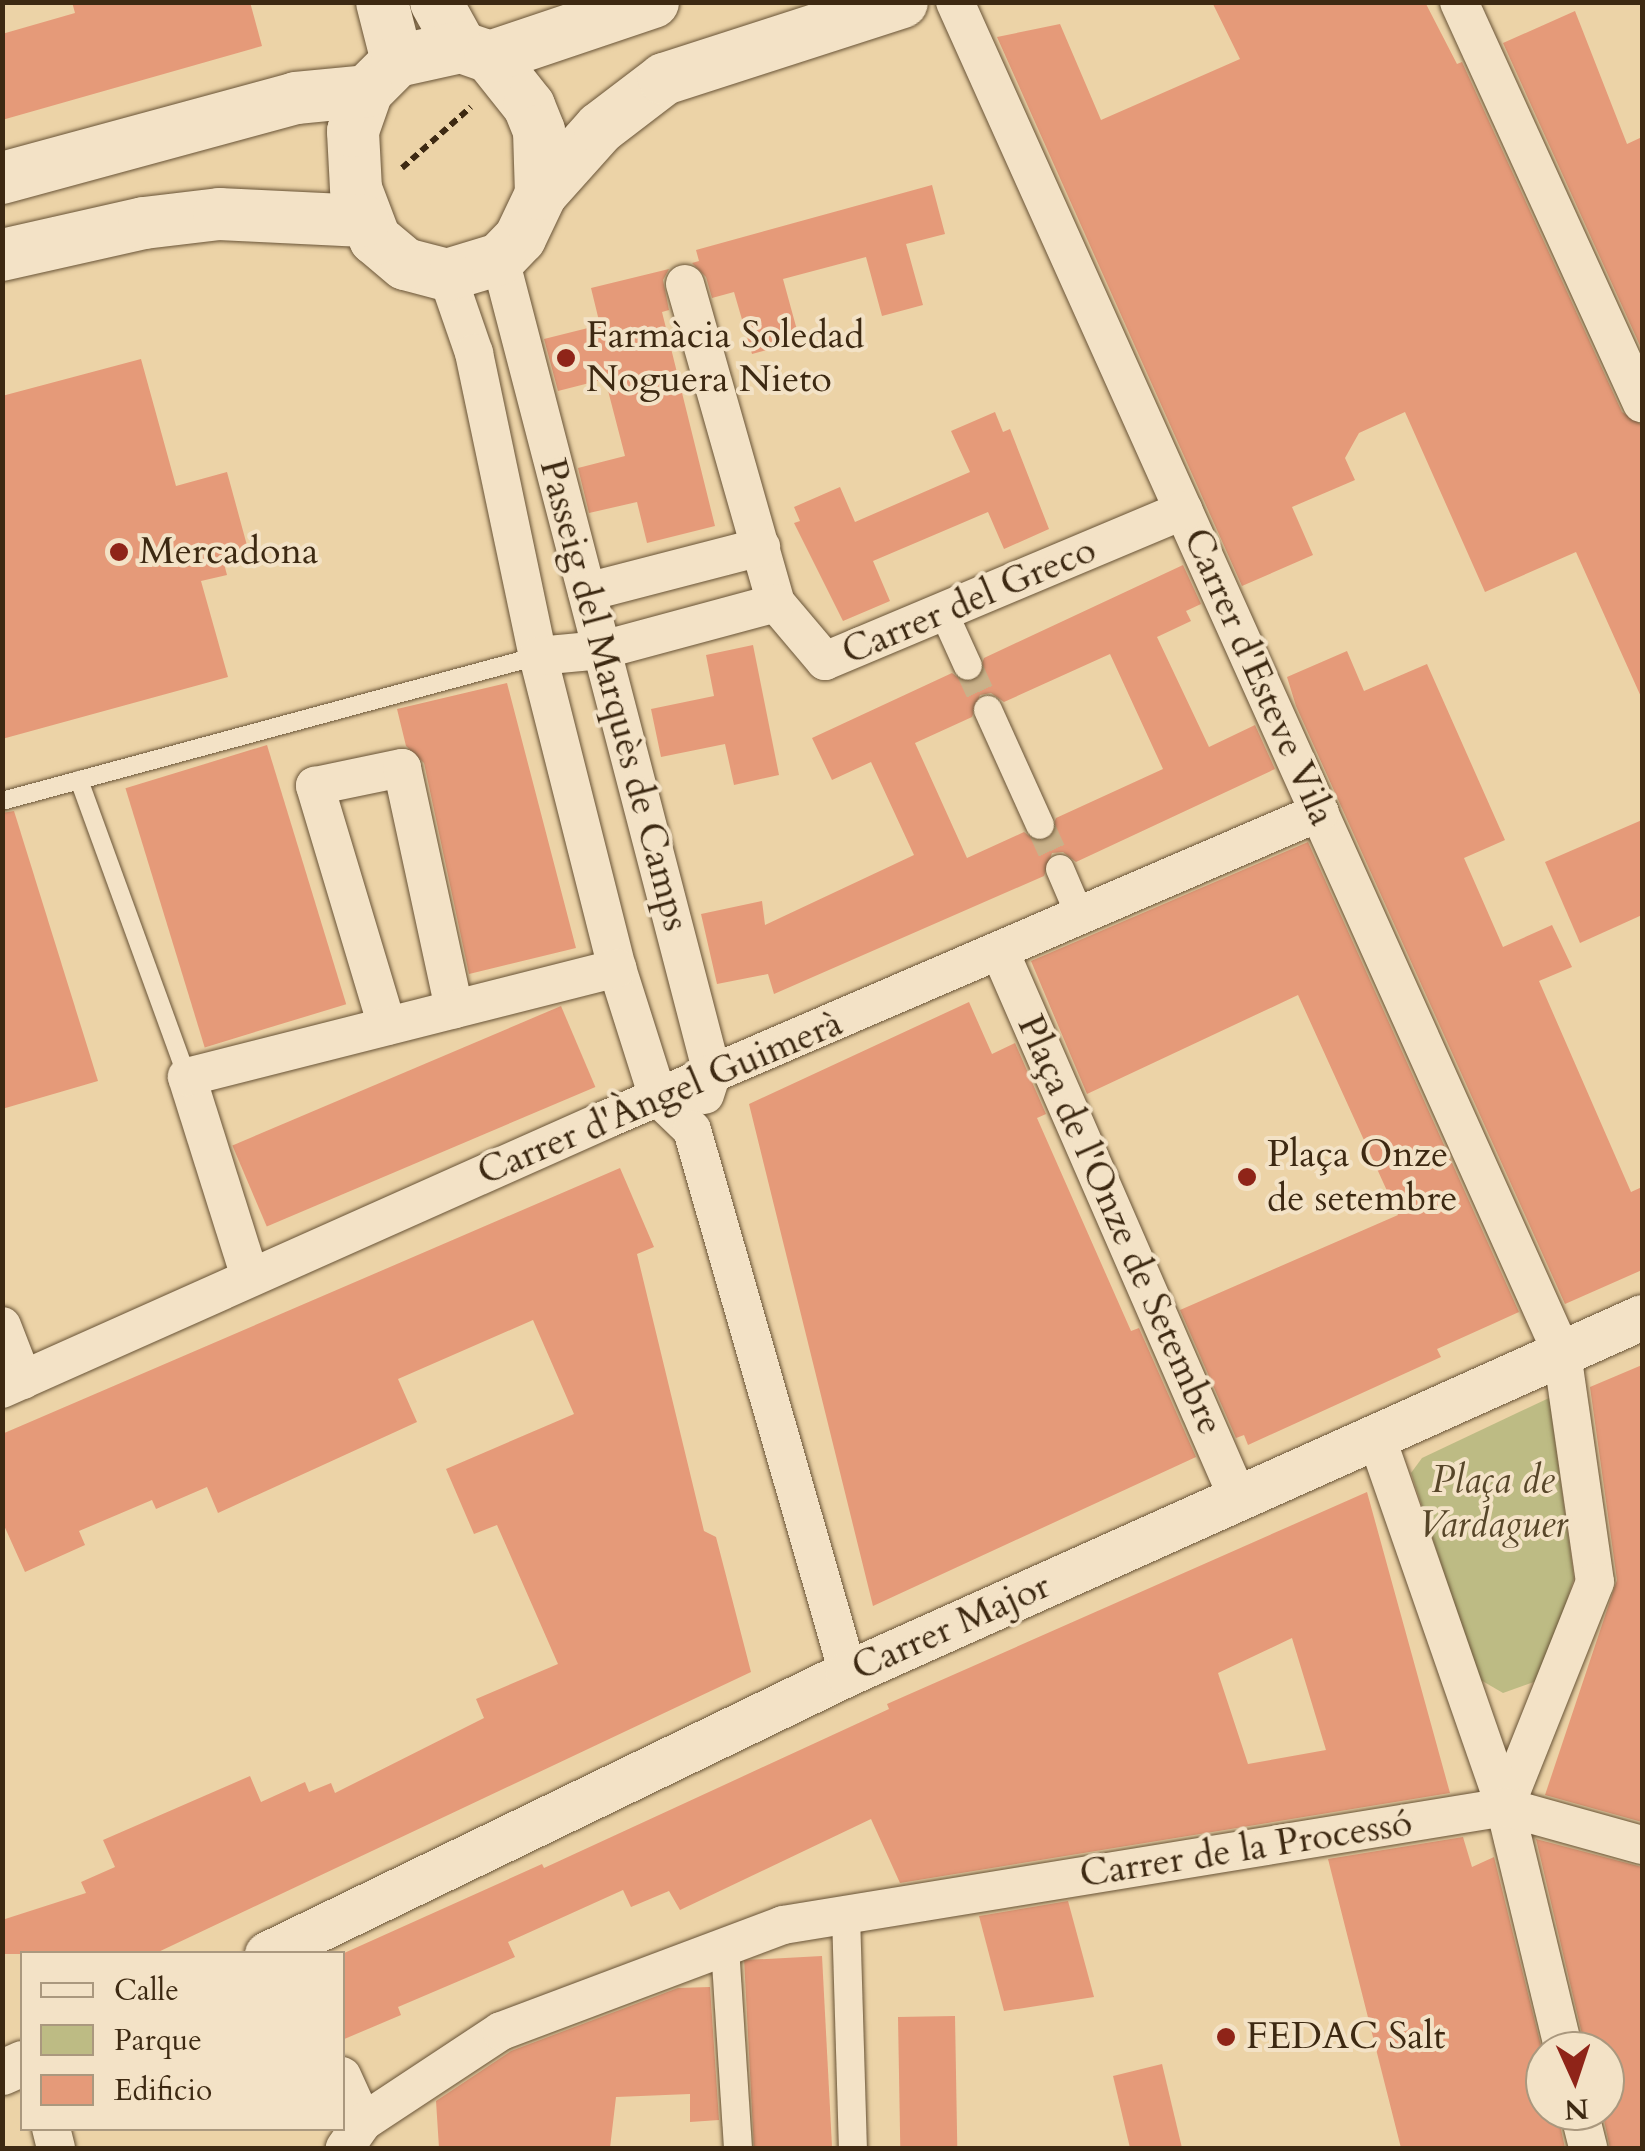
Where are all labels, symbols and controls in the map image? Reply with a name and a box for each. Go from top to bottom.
place label: Farmàcia Soledad Noguera Nieto [586,313,865,402]
marker: Farmàcia Soledad Noguera Nieto [555,347,577,369]
street label: Passeig del Marquès de Camps [529,454,699,936]
street label: Carrer d'Esteve Vila [1173,521,1345,833]
street label: Carrer del Greco [835,527,1103,675]
place label: Mercadona [139,529,318,575]
marker: Mercadona [108,541,130,563]
street label: Carrer d'Àngel Guimerà [471,1000,849,1196]
street label: Plaça de l'Onze de Setembre [1007,1008,1233,1442]
place label: Plaça Onze de setembre [1267,1132,1458,1222]
marker: Plaça Onze de setembre [1236,1166,1258,1188]
park label: Plaça de Vardaguer [1418,1458,1568,1548]
street label: Carrer Major [845,1563,1057,1691]
street label: Carrer de la Processó [1077,1800,1415,1898]
legend [20,1951,345,2131]
text: Calle [114,1970,179,2011]
place label: FEDAC Salt [1246,2014,1445,2060]
text: Parque [114,2020,202,2061]
marker: FEDAC Salt [1215,2026,1237,2048]
north arrow [1525,2031,1625,2131]
text: Edificio [114,2070,212,2111]
text: N [1563,2089,1590,2129]

